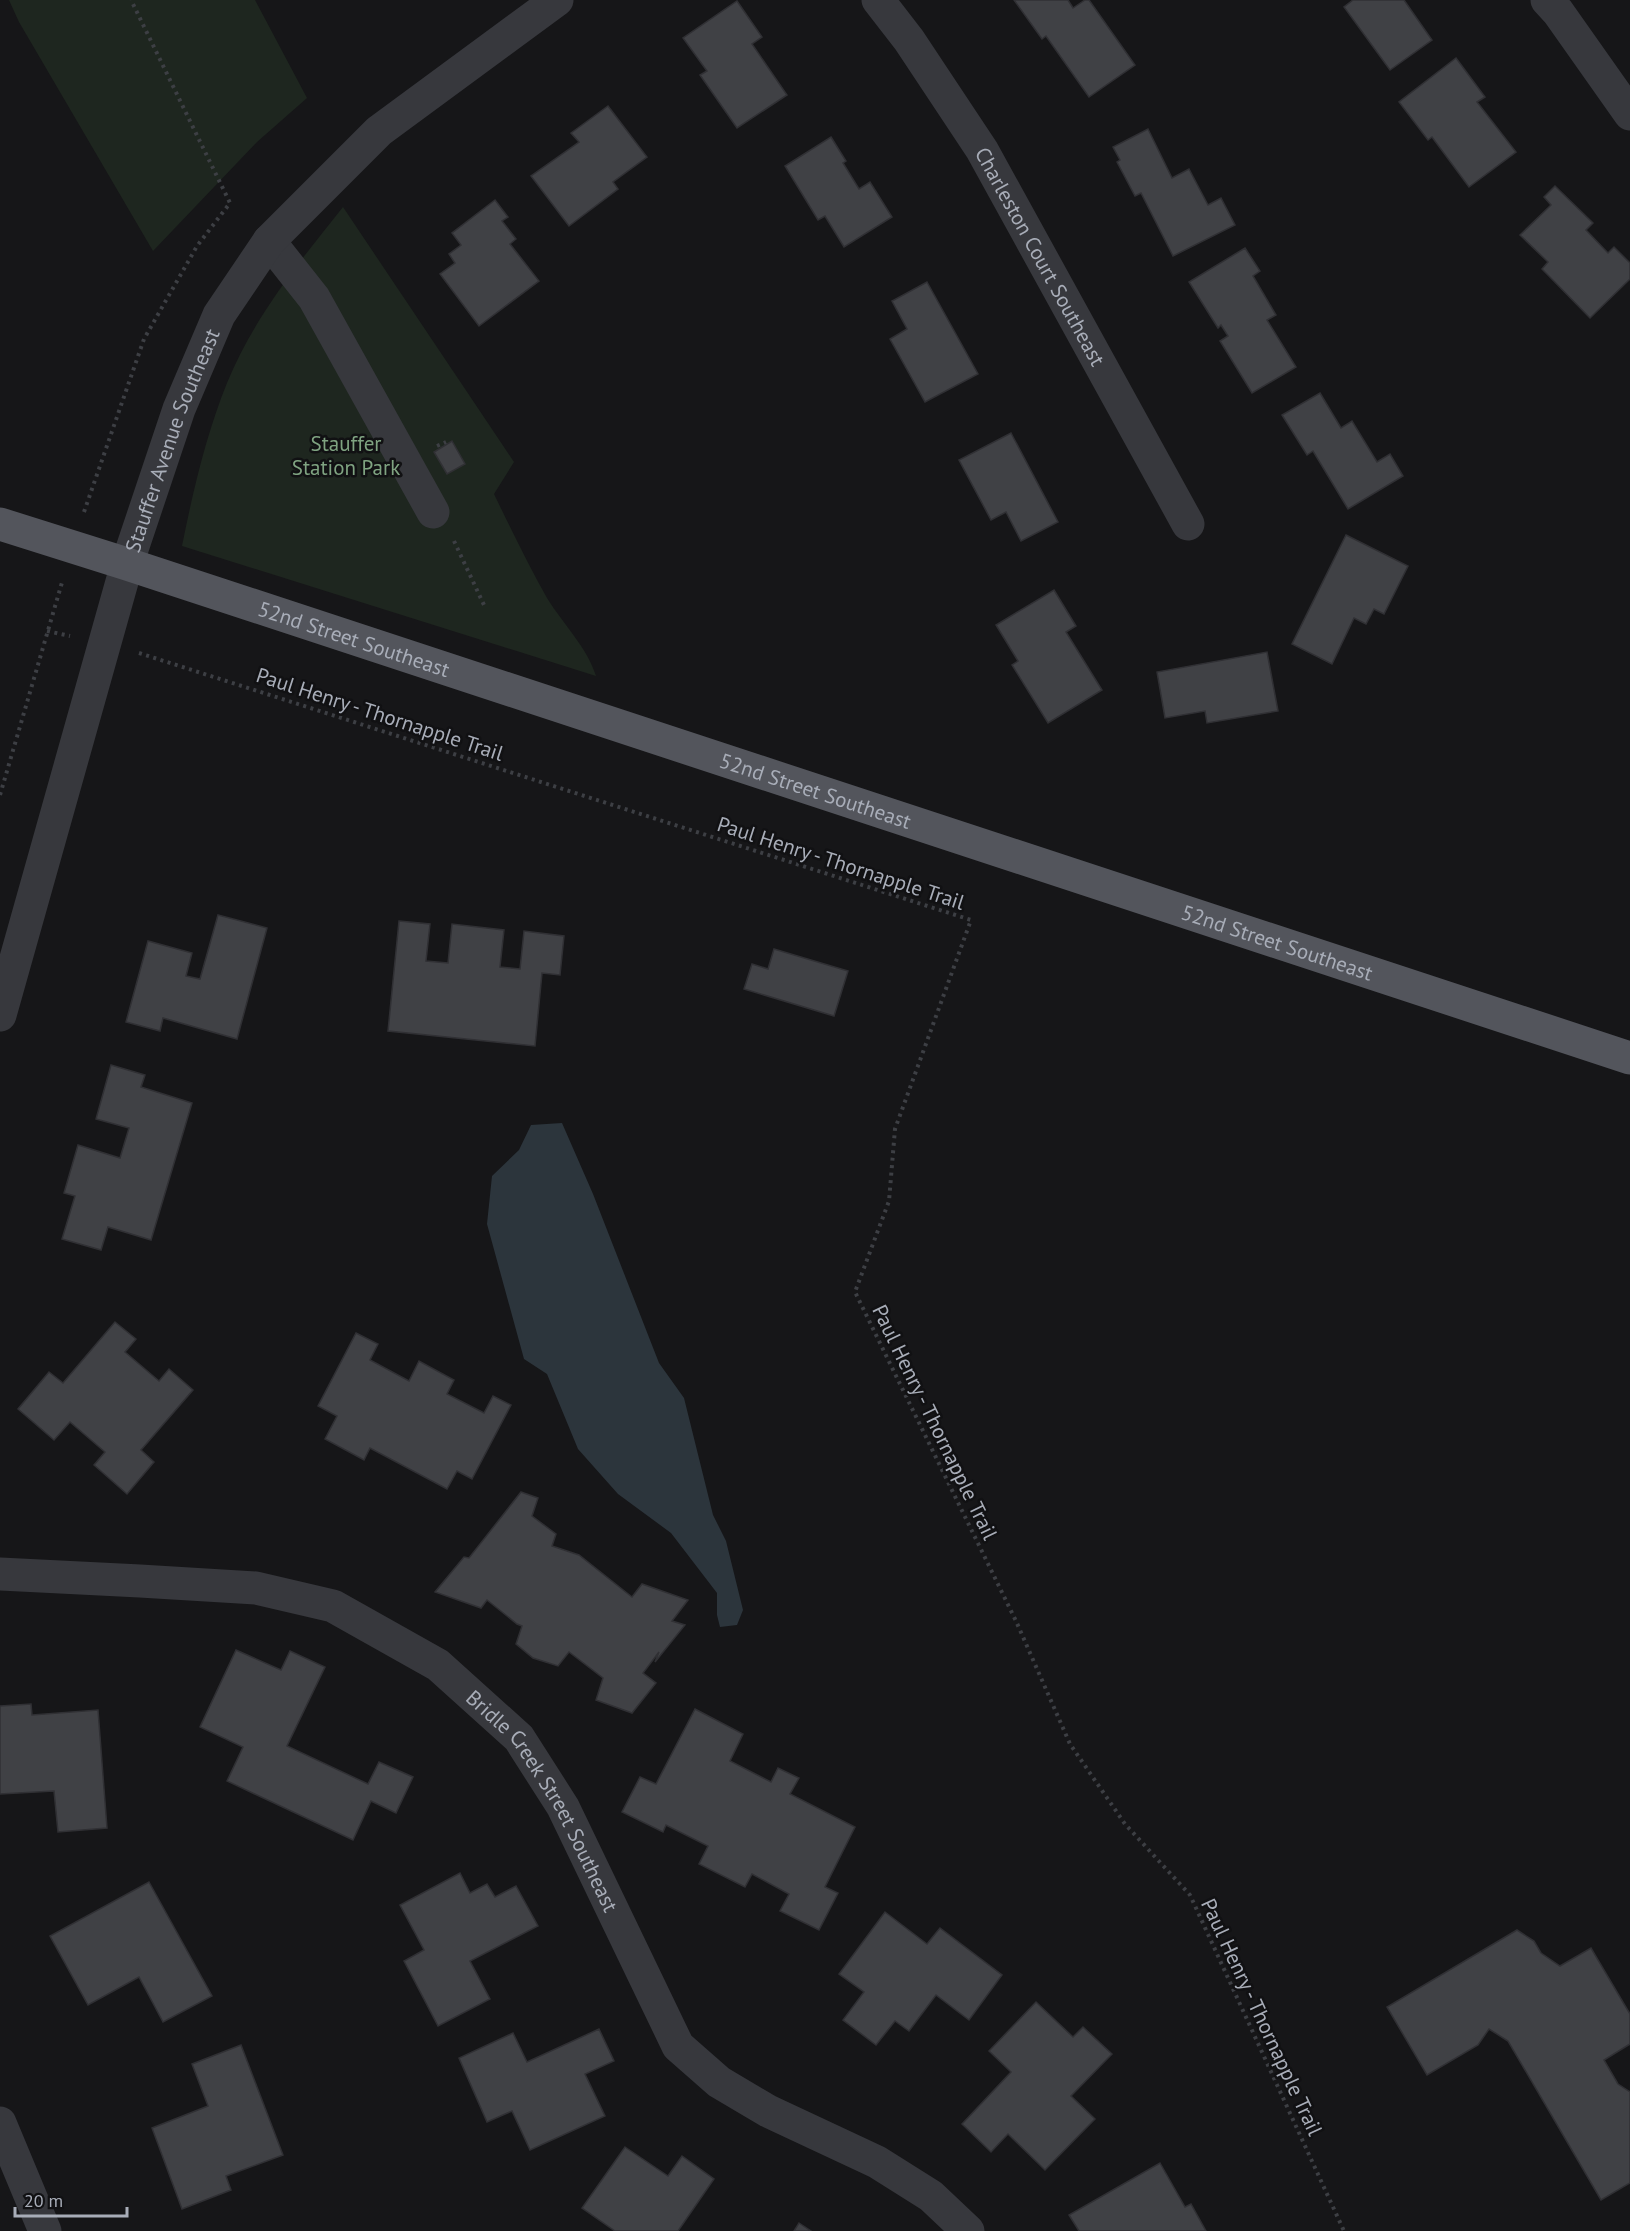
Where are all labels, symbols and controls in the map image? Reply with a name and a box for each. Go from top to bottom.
street label: Charleston Court Southeast [969,142,1112,370]
street label: Stauffer Avenue Southeast [118,324,225,556]
park label: Stauffer Station Park [292,430,400,481]
street label: 52nd Street Southeast [255,595,453,683]
street label: Paul Henry - Thornapple Trail [253,661,507,767]
street label: 52nd Street Southeast [716,746,915,834]
street label: Paul Henry - Thornapple Trail [714,810,968,916]
street label: 52nd Street Southeast [1178,898,1377,986]
street label: Paul Henry - Thornapple Trail [866,1300,1004,1544]
street label: Bridle Creek Street Southeast [461,1684,625,1916]
street label: Paul Henry - Thornapple Trail [1195,1894,1329,2140]
scale bar [15,2180,128,2218]
text: 20 m [24,2189,63,2212]

